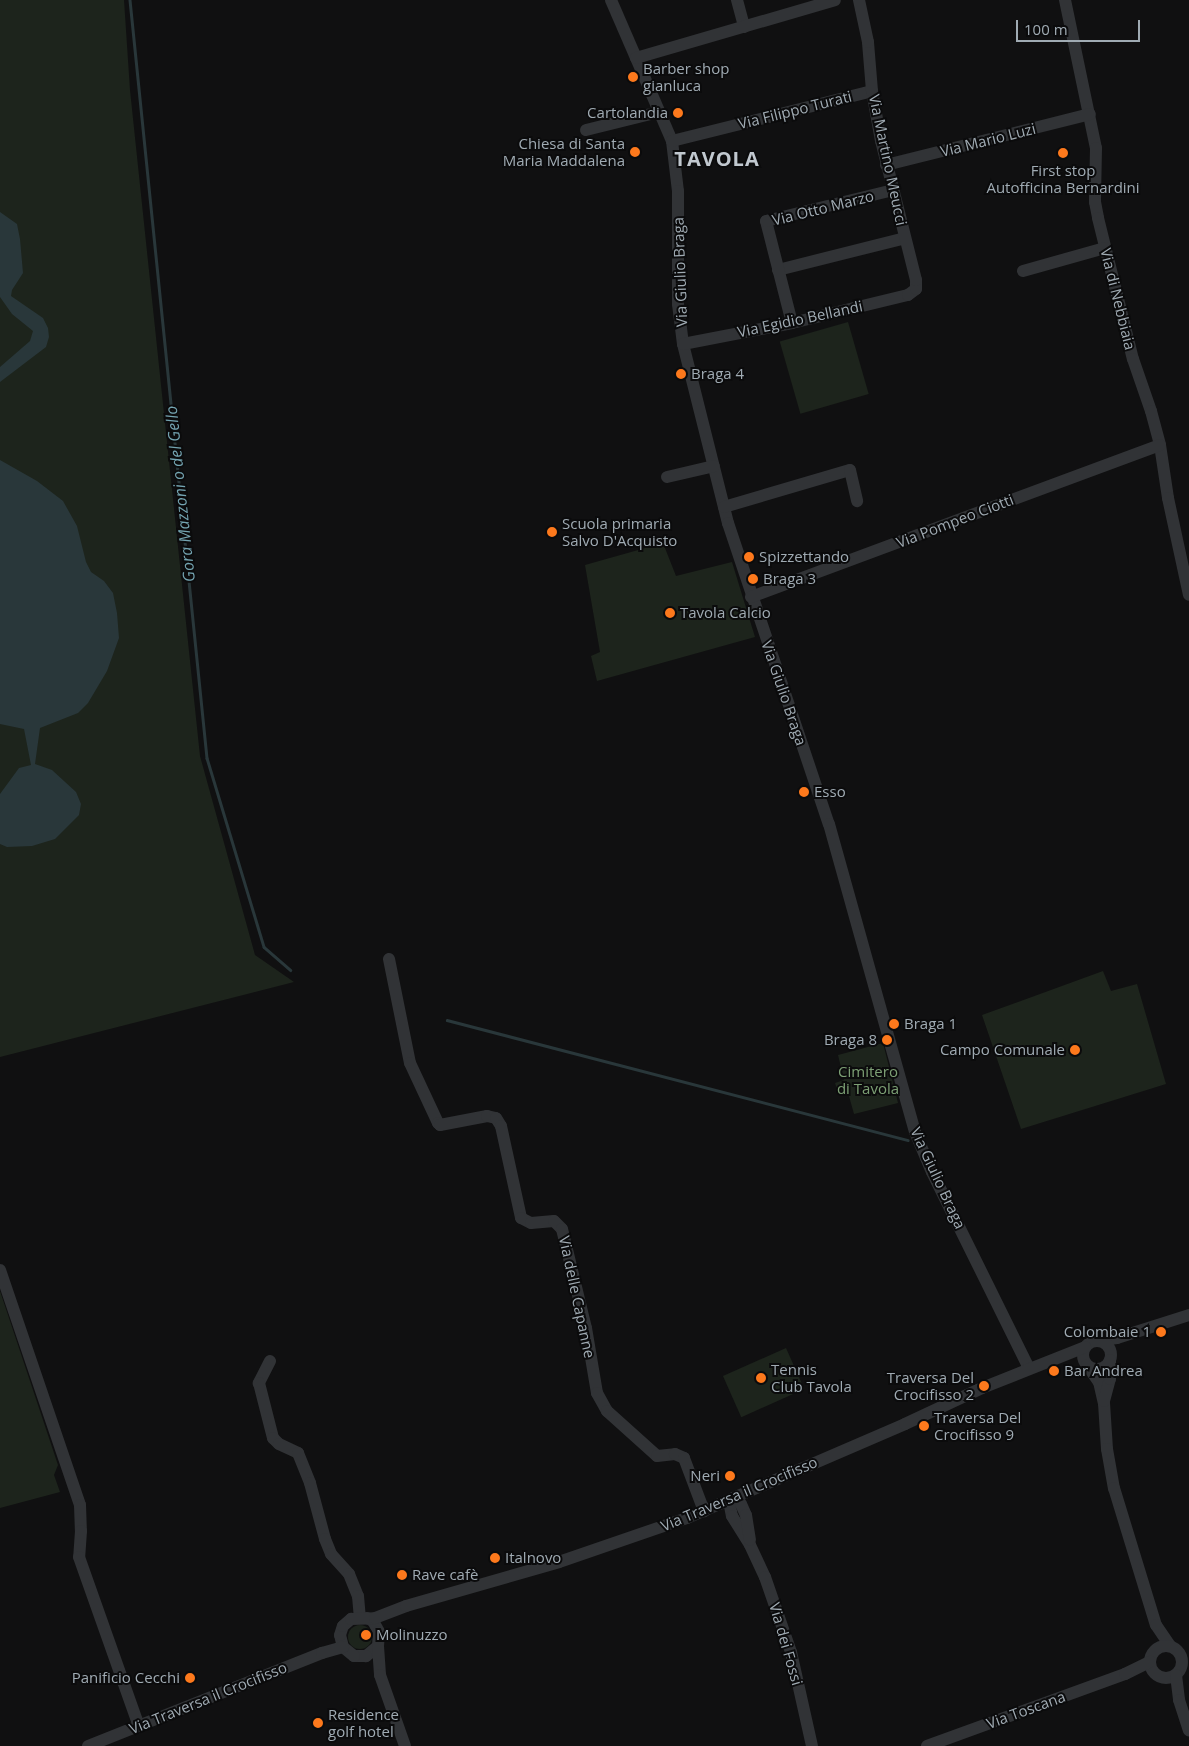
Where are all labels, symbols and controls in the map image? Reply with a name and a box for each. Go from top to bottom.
scale bar [1019,10,1143,42]
text: 100 m [1024,19,1068,39]
place label: Barber shop gianluca [643,59,729,94]
marker: Barber shop gianluca [627,71,639,83]
street label: Via Filippo Turati [736,87,854,133]
street label: Via Martino Meucci [865,93,911,227]
place label: Cartolandia [587,104,668,122]
marker: Cartolandia [672,107,684,119]
street label: Via Mario Luzi [939,119,1037,161]
place label: Chiesa di Santa Maria Maddalena [503,134,625,169]
marker: Chiesa di Santa Maria Maddalena [629,146,641,158]
district label: TAVOLA [674,146,760,170]
marker: First stop Autofficina Bernardini [1057,147,1069,159]
place label: First stop Autofficina Bernardini [986,161,1140,196]
street label: Via Otto Marzo [770,187,876,229]
street label: Via Giulio Braga [669,217,691,327]
street label: Via di Nebbiaia [1097,246,1139,352]
street label: Via Egidio Bellandi [736,297,864,341]
place label: Braga 4 [691,365,744,383]
marker: Braga 4 [675,368,687,380]
water label: Gora Mazzoni o del Gello [161,405,199,583]
street label: Via Pompeo Ciotti [894,490,1016,552]
place label: Scuola primaria Salvo D'Acquisto [562,514,677,549]
marker: Scuola primaria Salvo D'Acquisto [546,526,558,538]
place label: Spizzettando [759,548,849,566]
marker: Spizzettando [743,551,755,563]
place label: Braga 3 [763,570,816,588]
marker: Braga 3 [747,573,759,585]
place label: Tavola Calcio [680,604,771,622]
marker: Tavola Calcio [664,607,676,619]
street label: Via Giulio Braga [758,638,810,748]
place label: Esso [814,783,846,801]
marker: Esso [798,786,810,798]
place label: Braga 1 [904,1015,957,1033]
marker: Braga 1 [888,1018,900,1030]
place label: Braga 8 [824,1031,877,1049]
marker: Braga 8 [881,1034,893,1046]
place label: Campo Comunale [940,1041,1065,1059]
marker: Campo Comunale [1069,1044,1081,1056]
park label: Cimitero di Tavola [837,1062,899,1097]
street label: Via Giulio Braga [907,1124,969,1232]
street label: Via delle Capanne [555,1234,599,1360]
place label: Colombaie 1 [1064,1323,1151,1341]
marker: Colombaie 1 [1155,1326,1167,1338]
place label: Tennis Club Tavola [771,1360,852,1395]
place label: Bar Andrea [1064,1362,1143,1380]
marker: Bar Andrea [1048,1365,1060,1377]
place label: Traversa Del Crocifisso 2 [887,1368,974,1403]
marker: Tennis Club Tavola [755,1372,767,1384]
marker: Traversa Del Crocifisso 2 [978,1380,990,1392]
place label: Traversa Del Crocifisso 9 [934,1408,1021,1443]
marker: Traversa Del Crocifisso 9 [918,1420,930,1432]
street label: Via Traversa il Crocifisso [658,1453,820,1535]
place label: Neri [690,1467,720,1485]
marker: Neri [724,1470,736,1482]
place label: Italnovo [505,1549,561,1567]
marker: Italnovo [489,1552,501,1564]
place label: Rave cafè [412,1566,478,1584]
marker: Rave cafè [396,1569,408,1581]
street label: Via dei Fossi [766,1601,806,1687]
place label: Molinuzzo [376,1626,448,1644]
marker: Molinuzzo [360,1629,372,1641]
street label: Via Traversa il Crocifisso [127,1658,289,1738]
place label: Panificio Cecchi [72,1669,180,1687]
marker: Panificio Cecchi [184,1672,196,1684]
street label: Via Toscana [984,1687,1068,1733]
place label: Residence golf hotel [328,1705,399,1740]
marker: Residence golf hotel [312,1717,324,1729]

